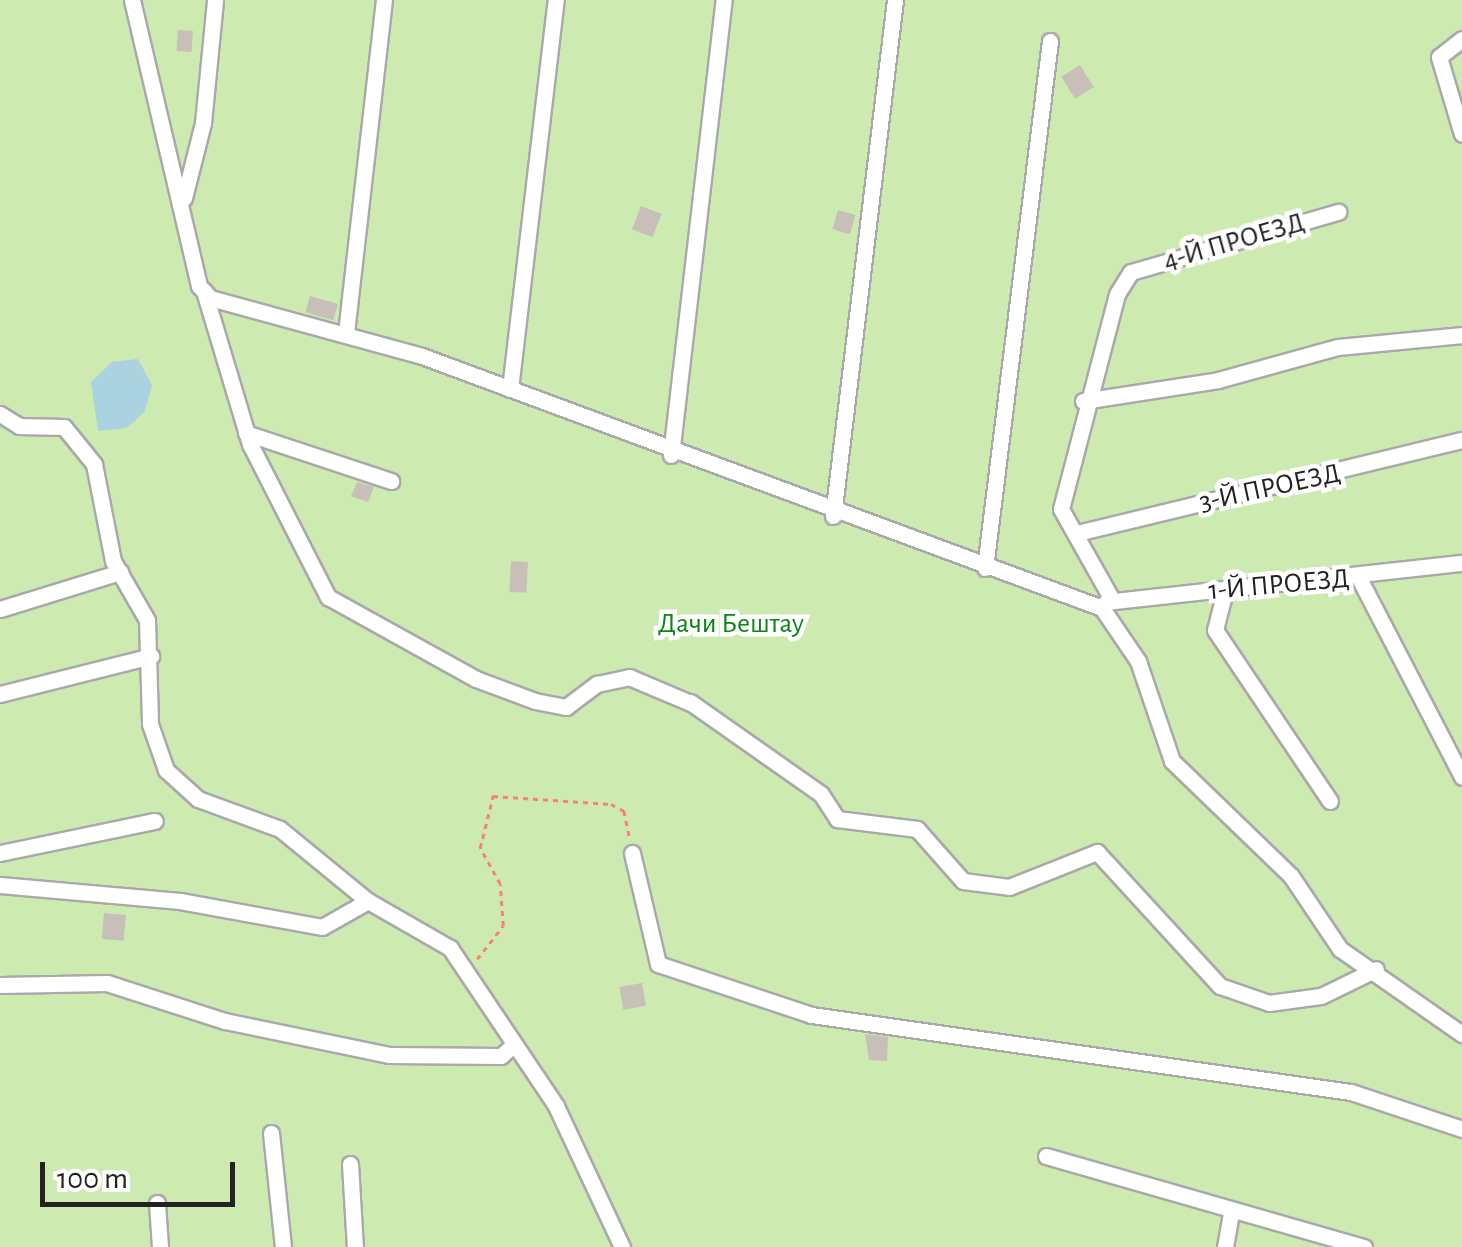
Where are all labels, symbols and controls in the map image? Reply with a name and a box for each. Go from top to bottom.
street label: 4-Й ПРОЕЗД [1160,206,1308,278]
street label: 3-Й ПРОЕЗД [1196,457,1344,519]
street label: 1-Й ПРОЕЗД [1207,562,1351,608]
park label: Дачи Бештау [658,607,804,641]
scale bar [45,1142,240,1204]
text: 100 m [57,1164,128,1194]

